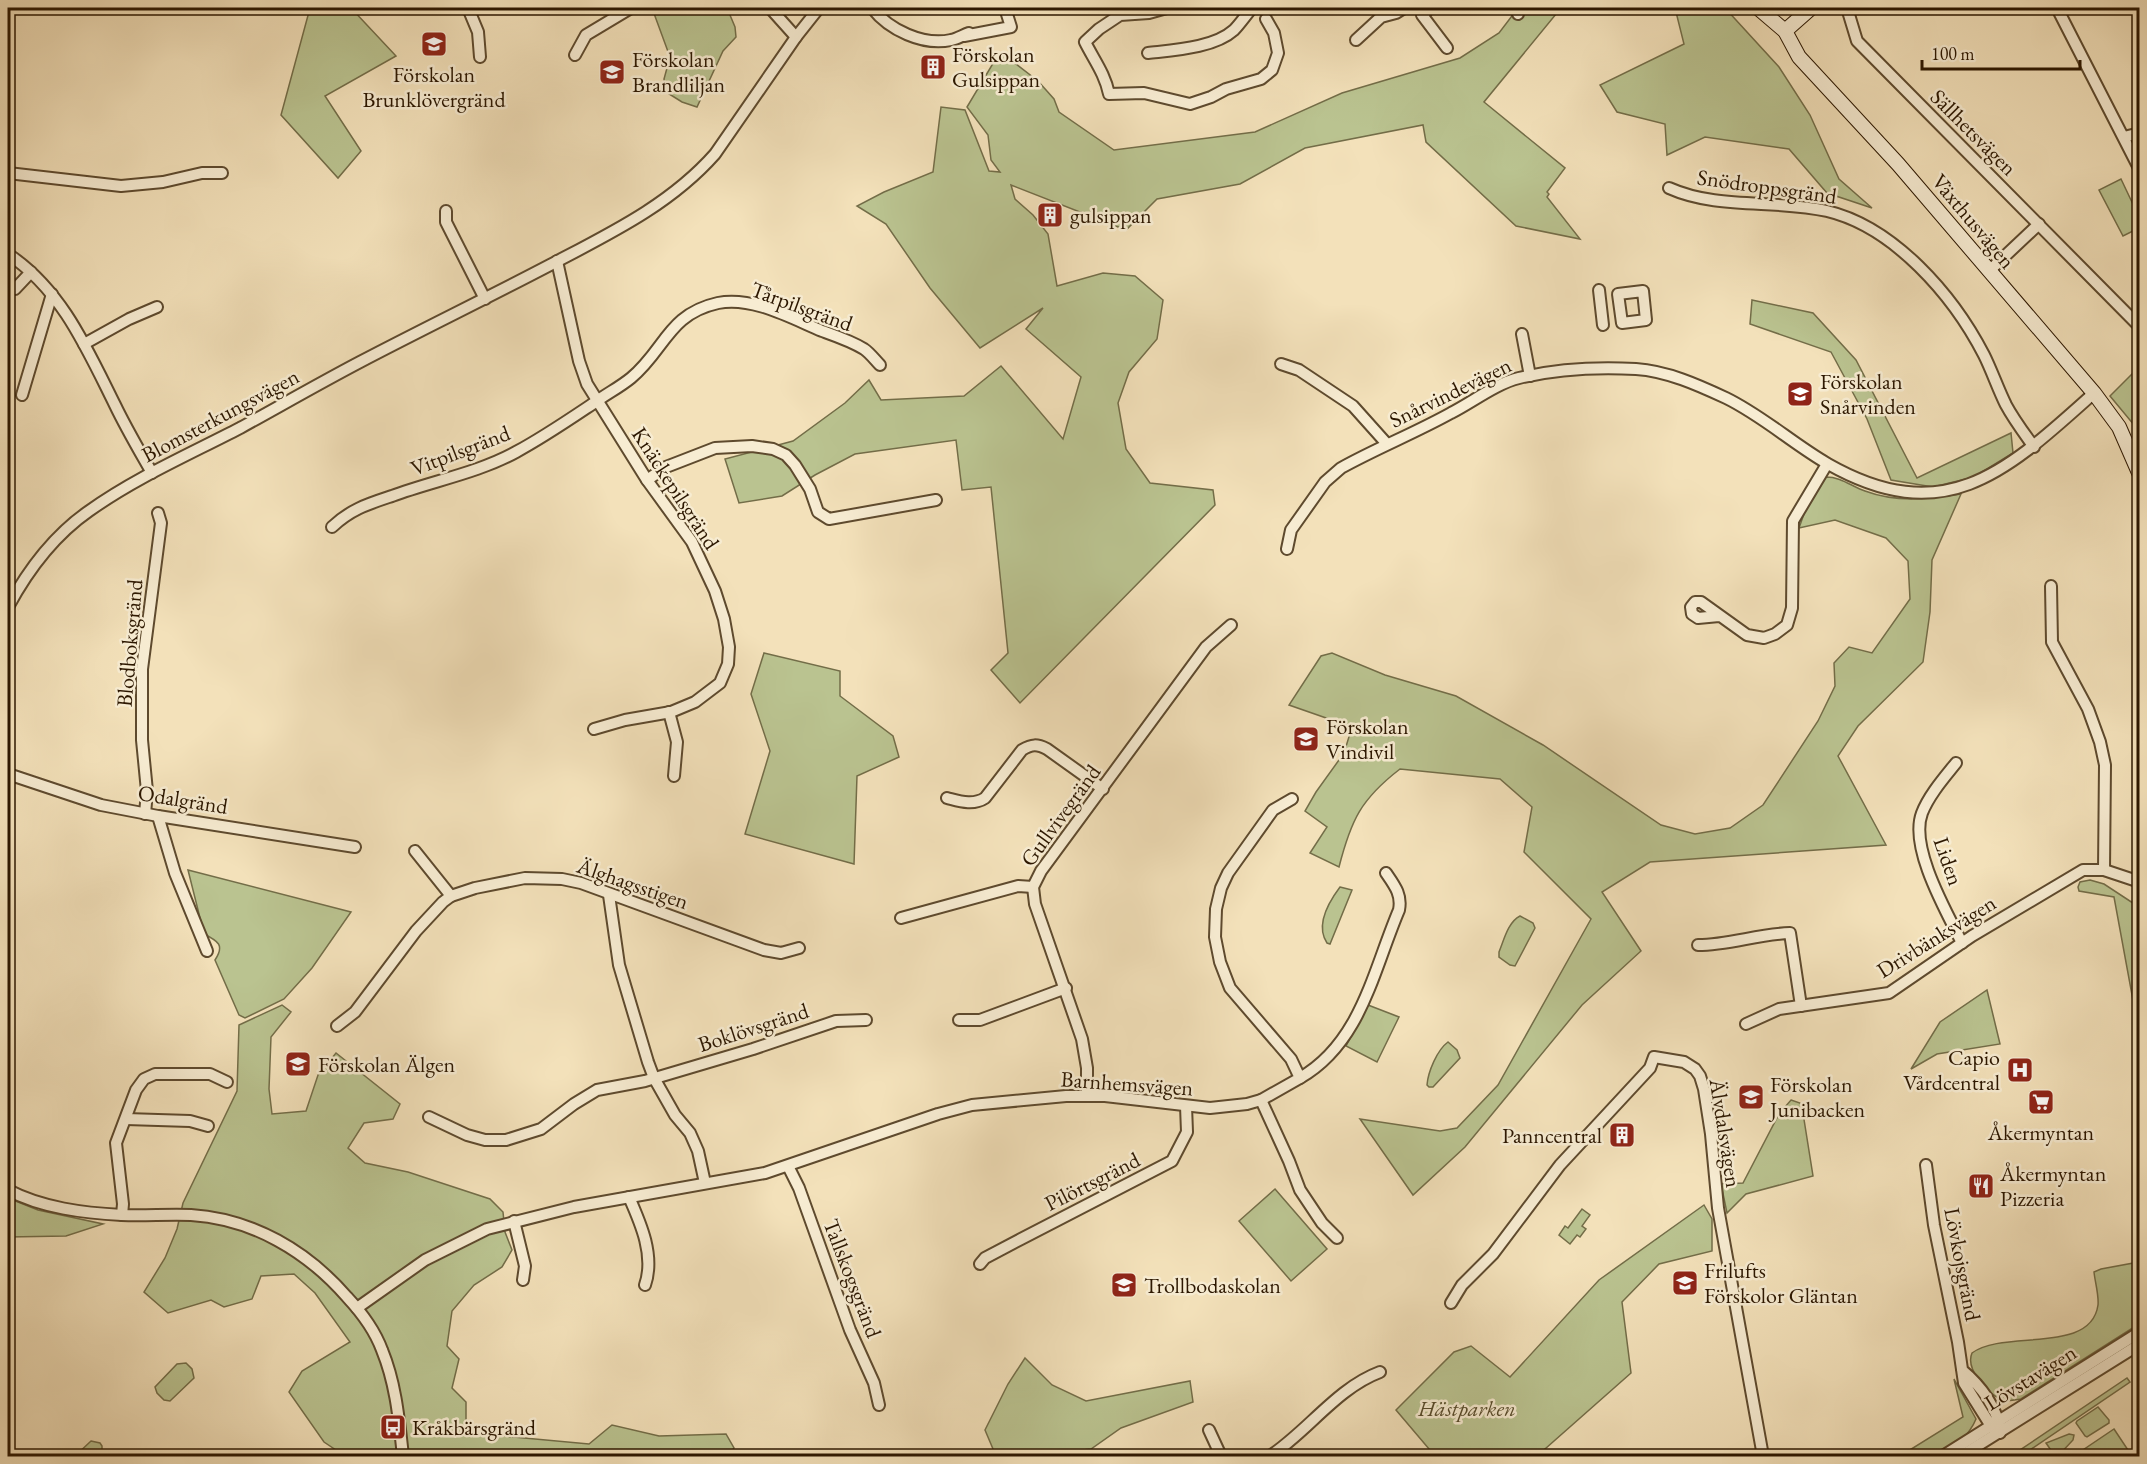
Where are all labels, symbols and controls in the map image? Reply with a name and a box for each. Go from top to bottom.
school or university icon: Förskolan Brunklövergränd [419,29,449,59]
scale bar [1922,33,2080,71]
place label: Förskolan Gulsippan [952,40,1041,94]
text: 100 m [1931,42,1975,65]
place label: Förskolan Brandliljan [632,45,725,99]
building icon: Förskolan Gulsippan [918,52,948,82]
school or university icon: Förskolan Brandliljan [597,57,627,87]
place label: Förskolan Brunklövergränd [362,60,506,114]
street label: Sällhetsvägen [1924,83,2024,182]
street label: Snödroppsgränd [1695,162,1839,211]
street label: Växthusvägen [1925,168,2022,275]
building icon: gulsippan [1035,200,1065,230]
place label: gulsippan [1070,201,1152,230]
street label: Tårpilsgränd [747,275,857,339]
street label: Snårvindevägen [1384,350,1516,434]
street label: Blomsterkungsvägen [137,362,304,469]
place label: Förskolan Snårvinden [1820,367,1916,421]
school or university icon: Förskolan Snårvinden [1785,379,1815,409]
street label: Vitpilsgränd [406,418,515,483]
street label: Knäckepilsgränd [625,421,727,556]
street label: Blodboksgränd [109,577,150,708]
place label: Förskolan Vindivil [1326,712,1409,766]
school or university icon: Förskolan Vindivil [1291,724,1321,754]
street label: Gullvivegränd [1014,758,1108,872]
street label: Odalgränd [136,778,231,821]
street label: Liden [1927,833,1970,890]
street label: Älghagsstigen [572,851,693,916]
street label: Drivbänksvägen [1871,888,2002,985]
street label: Boklövsgränd [694,996,813,1059]
place label: Capio Vårdcentral [1903,1043,2000,1097]
school or university icon: Förskolan Älgen [283,1049,313,1079]
place label: Förskolan Älgen [318,1050,456,1079]
hospital icon: Capio Vårdcentral [2005,1055,2035,1085]
street label: Barnhemsvägen [1060,1064,1195,1103]
place label: Förskolan Junibacken [1768,1070,1866,1124]
street label: Älvdalsvägen [1702,1076,1748,1190]
school or university icon: Förskolan Junibacken [1736,1082,1766,1112]
supermarket icon: Åkermyntan [2026,1087,2056,1117]
place label: Åkermyntan [1987,1118,2095,1147]
building icon: Panncentral [1607,1120,1637,1150]
place label: Panncentral [1502,1121,1602,1150]
street label: Pilörtsgränd [1040,1145,1146,1218]
place label: Åkermyntan Pizzeria [1999,1159,2107,1213]
restaurant icon: Åkermyntan Pizzeria [1966,1171,1996,1201]
street label: Lövkojsgränd [1937,1205,1988,1324]
street label: Tallskogsgränd [817,1215,889,1343]
place label: Frilufts Förskolor Gläntan [1704,1256,1858,1310]
school or university icon: Frilufts Förskolor Gläntan [1670,1268,1700,1298]
school or university icon: Trollbodaskolan [1109,1270,1139,1300]
place label: Trollbodaskolan [1144,1271,1281,1300]
street label: Lövstavägen [1979,1338,2082,1417]
park label: Hästparken [1417,1394,1516,1423]
bus stop icon: Kråkbärsgränd [378,1412,408,1442]
place label: Kråkbärsgränd [412,1413,537,1442]

